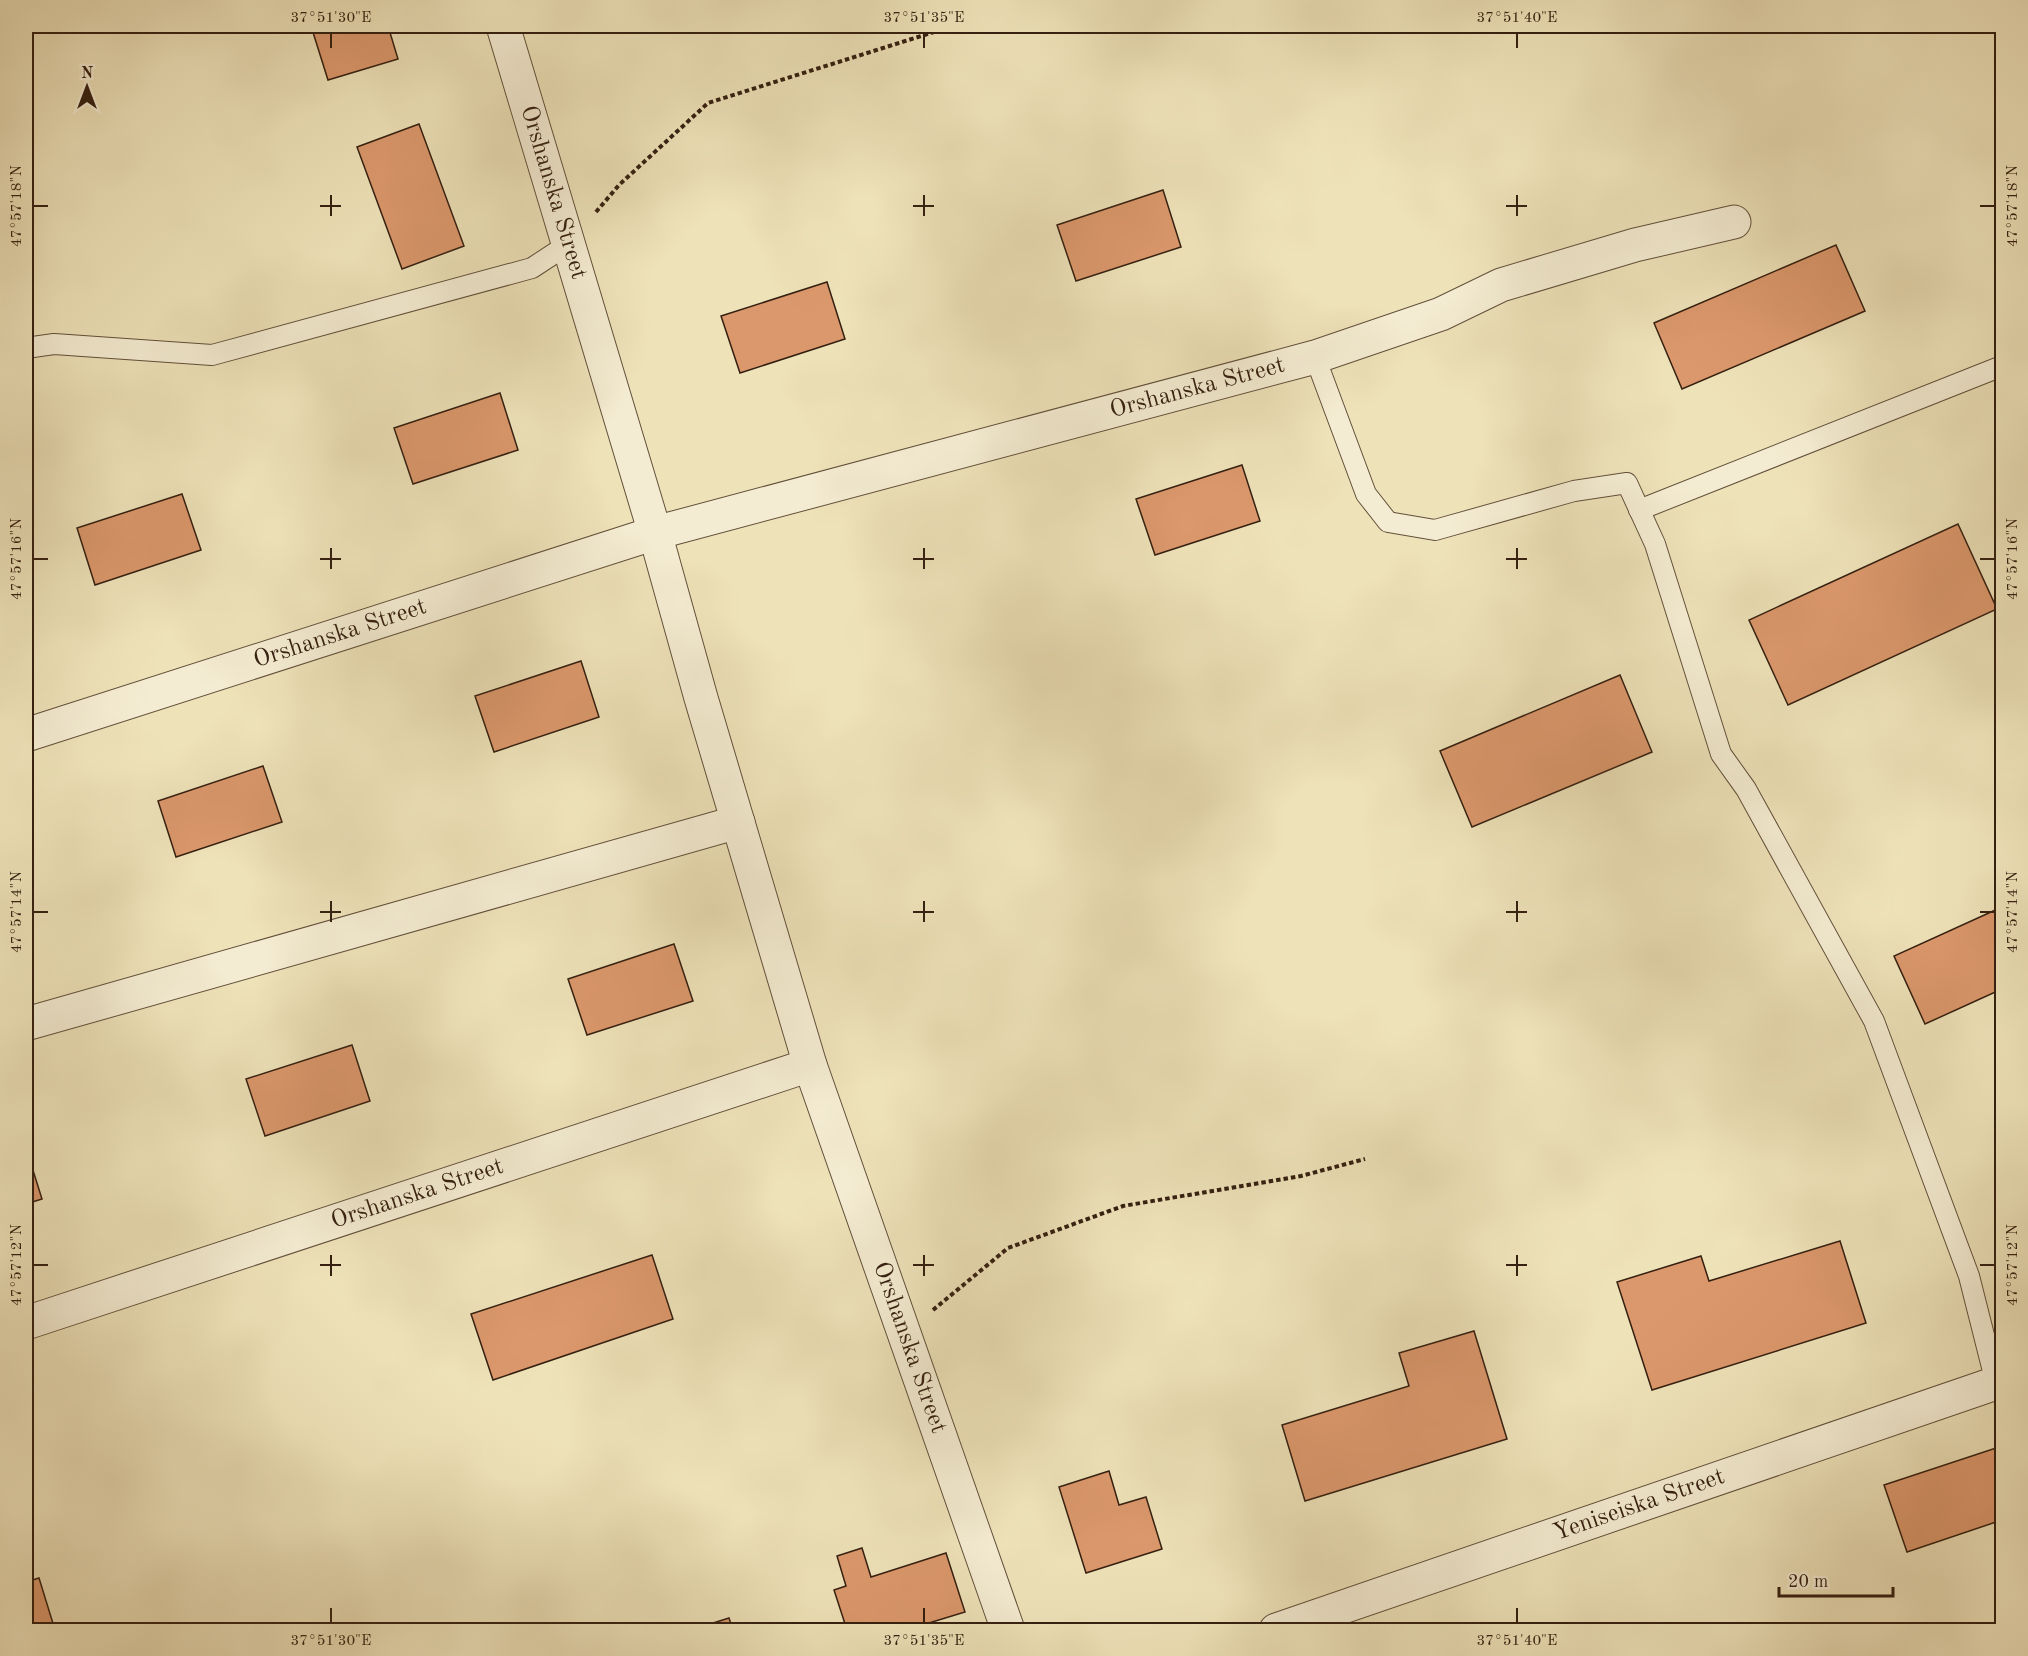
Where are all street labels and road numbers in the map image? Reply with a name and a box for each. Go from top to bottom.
street label: Orshanska Street [516,103,590,282]
street label: Orshanska Street [1107,354,1288,423]
street label: Orshanska Street [251,595,430,673]
street label: Orshanska Street [328,1155,507,1234]
street label: Orshanska Street [868,1259,950,1437]
street label: Yeniseiska Street [1551,1465,1728,1546]

